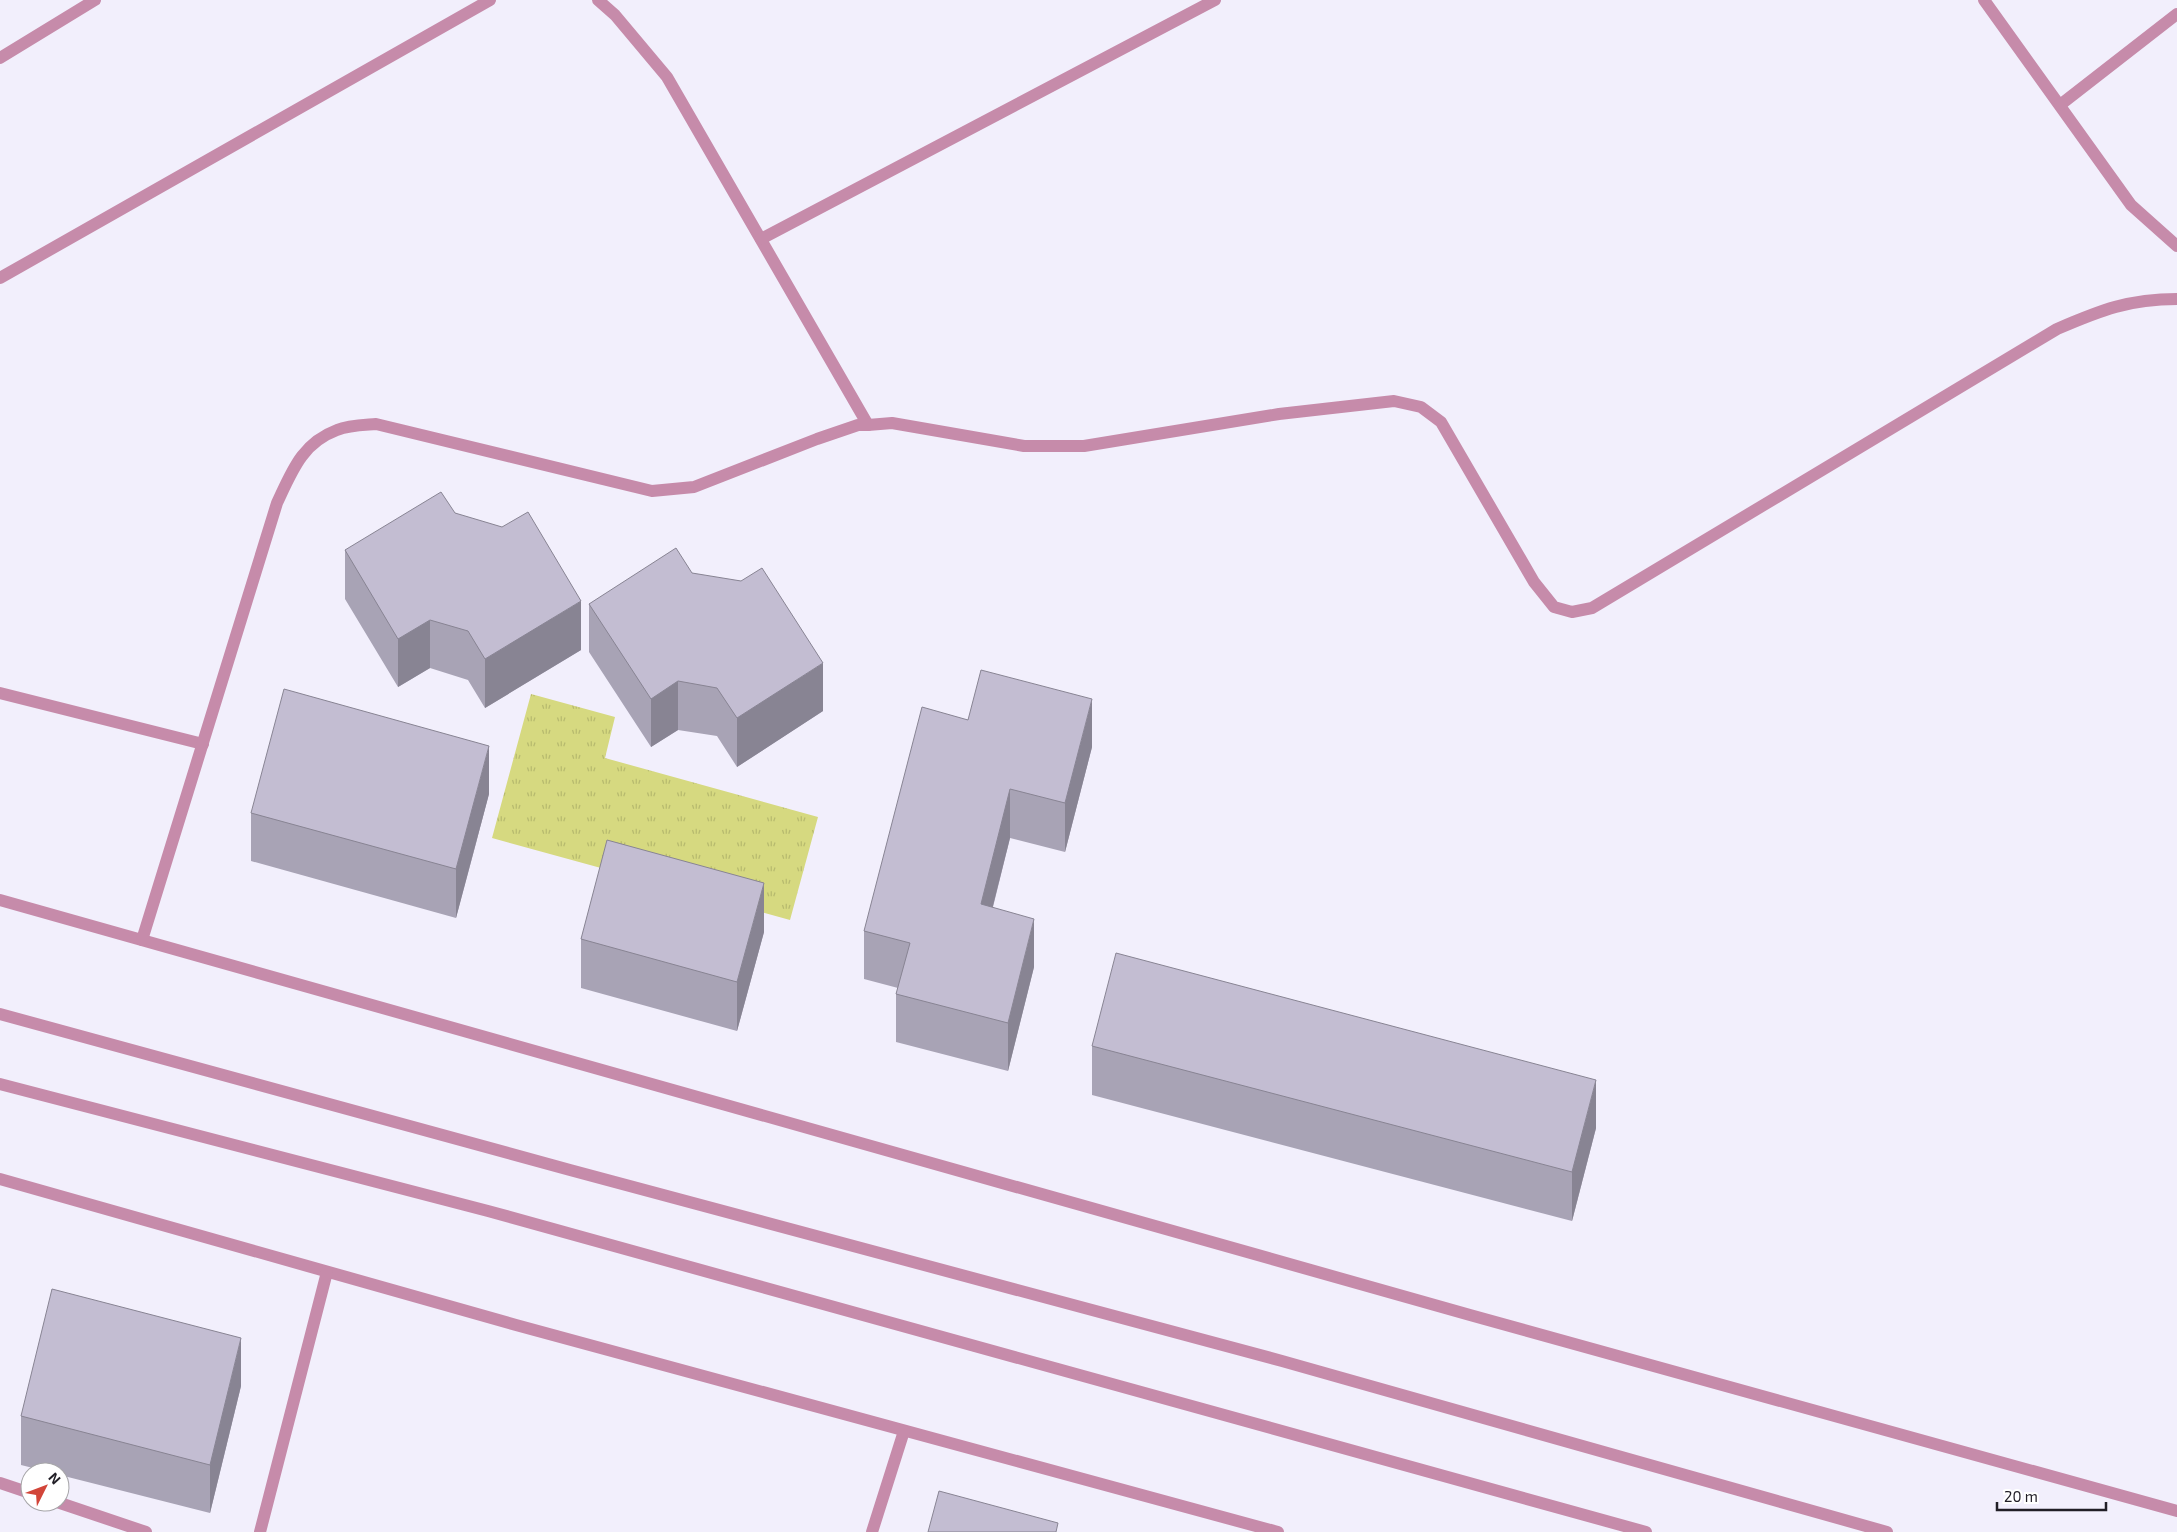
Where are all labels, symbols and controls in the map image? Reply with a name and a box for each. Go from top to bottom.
north arrow [20,1462,70,1512]
text: N [45,1469,65,1487]
scale bar [1997,1480,2106,1512]
text: 20 m [2004,1487,2038,1505]

